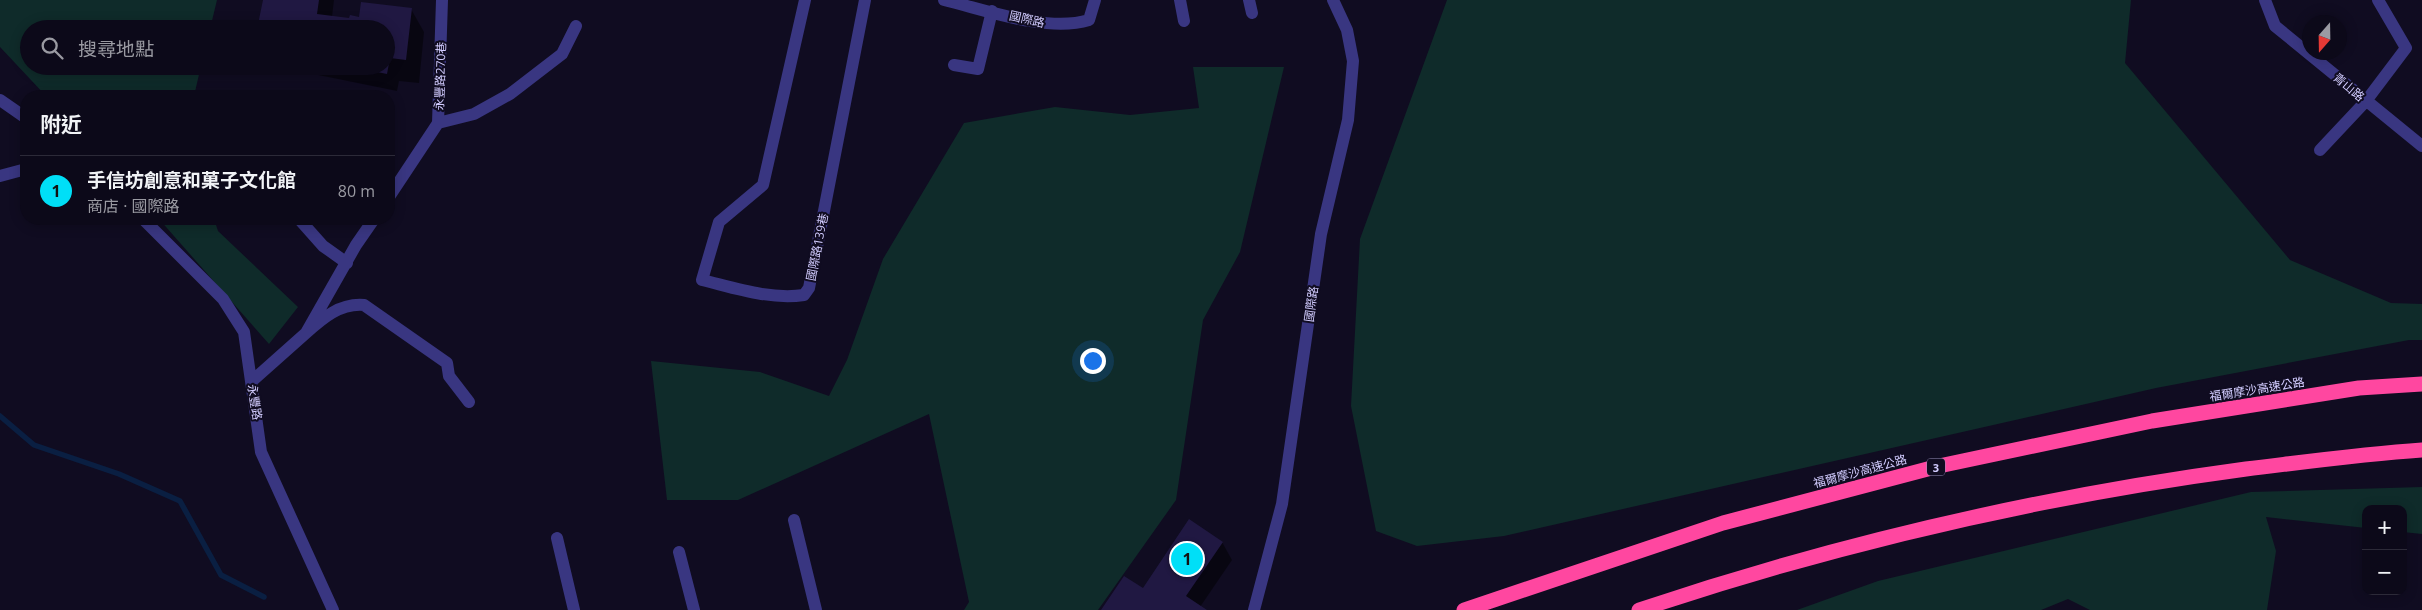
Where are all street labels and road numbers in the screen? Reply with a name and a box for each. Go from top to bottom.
street label: 國際路 [1008,7,1046,31]
street label: 永豐路270巷 [430,41,450,111]
street label: 青山路 [2330,69,2368,105]
street label: 國際路139巷 [802,212,832,282]
street label: 國際路 [1300,285,1322,323]
street label: 福爾摩沙高速公路 [2208,373,2306,405]
street label: 永豐路 [244,383,266,421]
street label: 福爾摩沙高速公路 [1811,450,1909,492]
road number: 3 [1927,458,1945,476]

